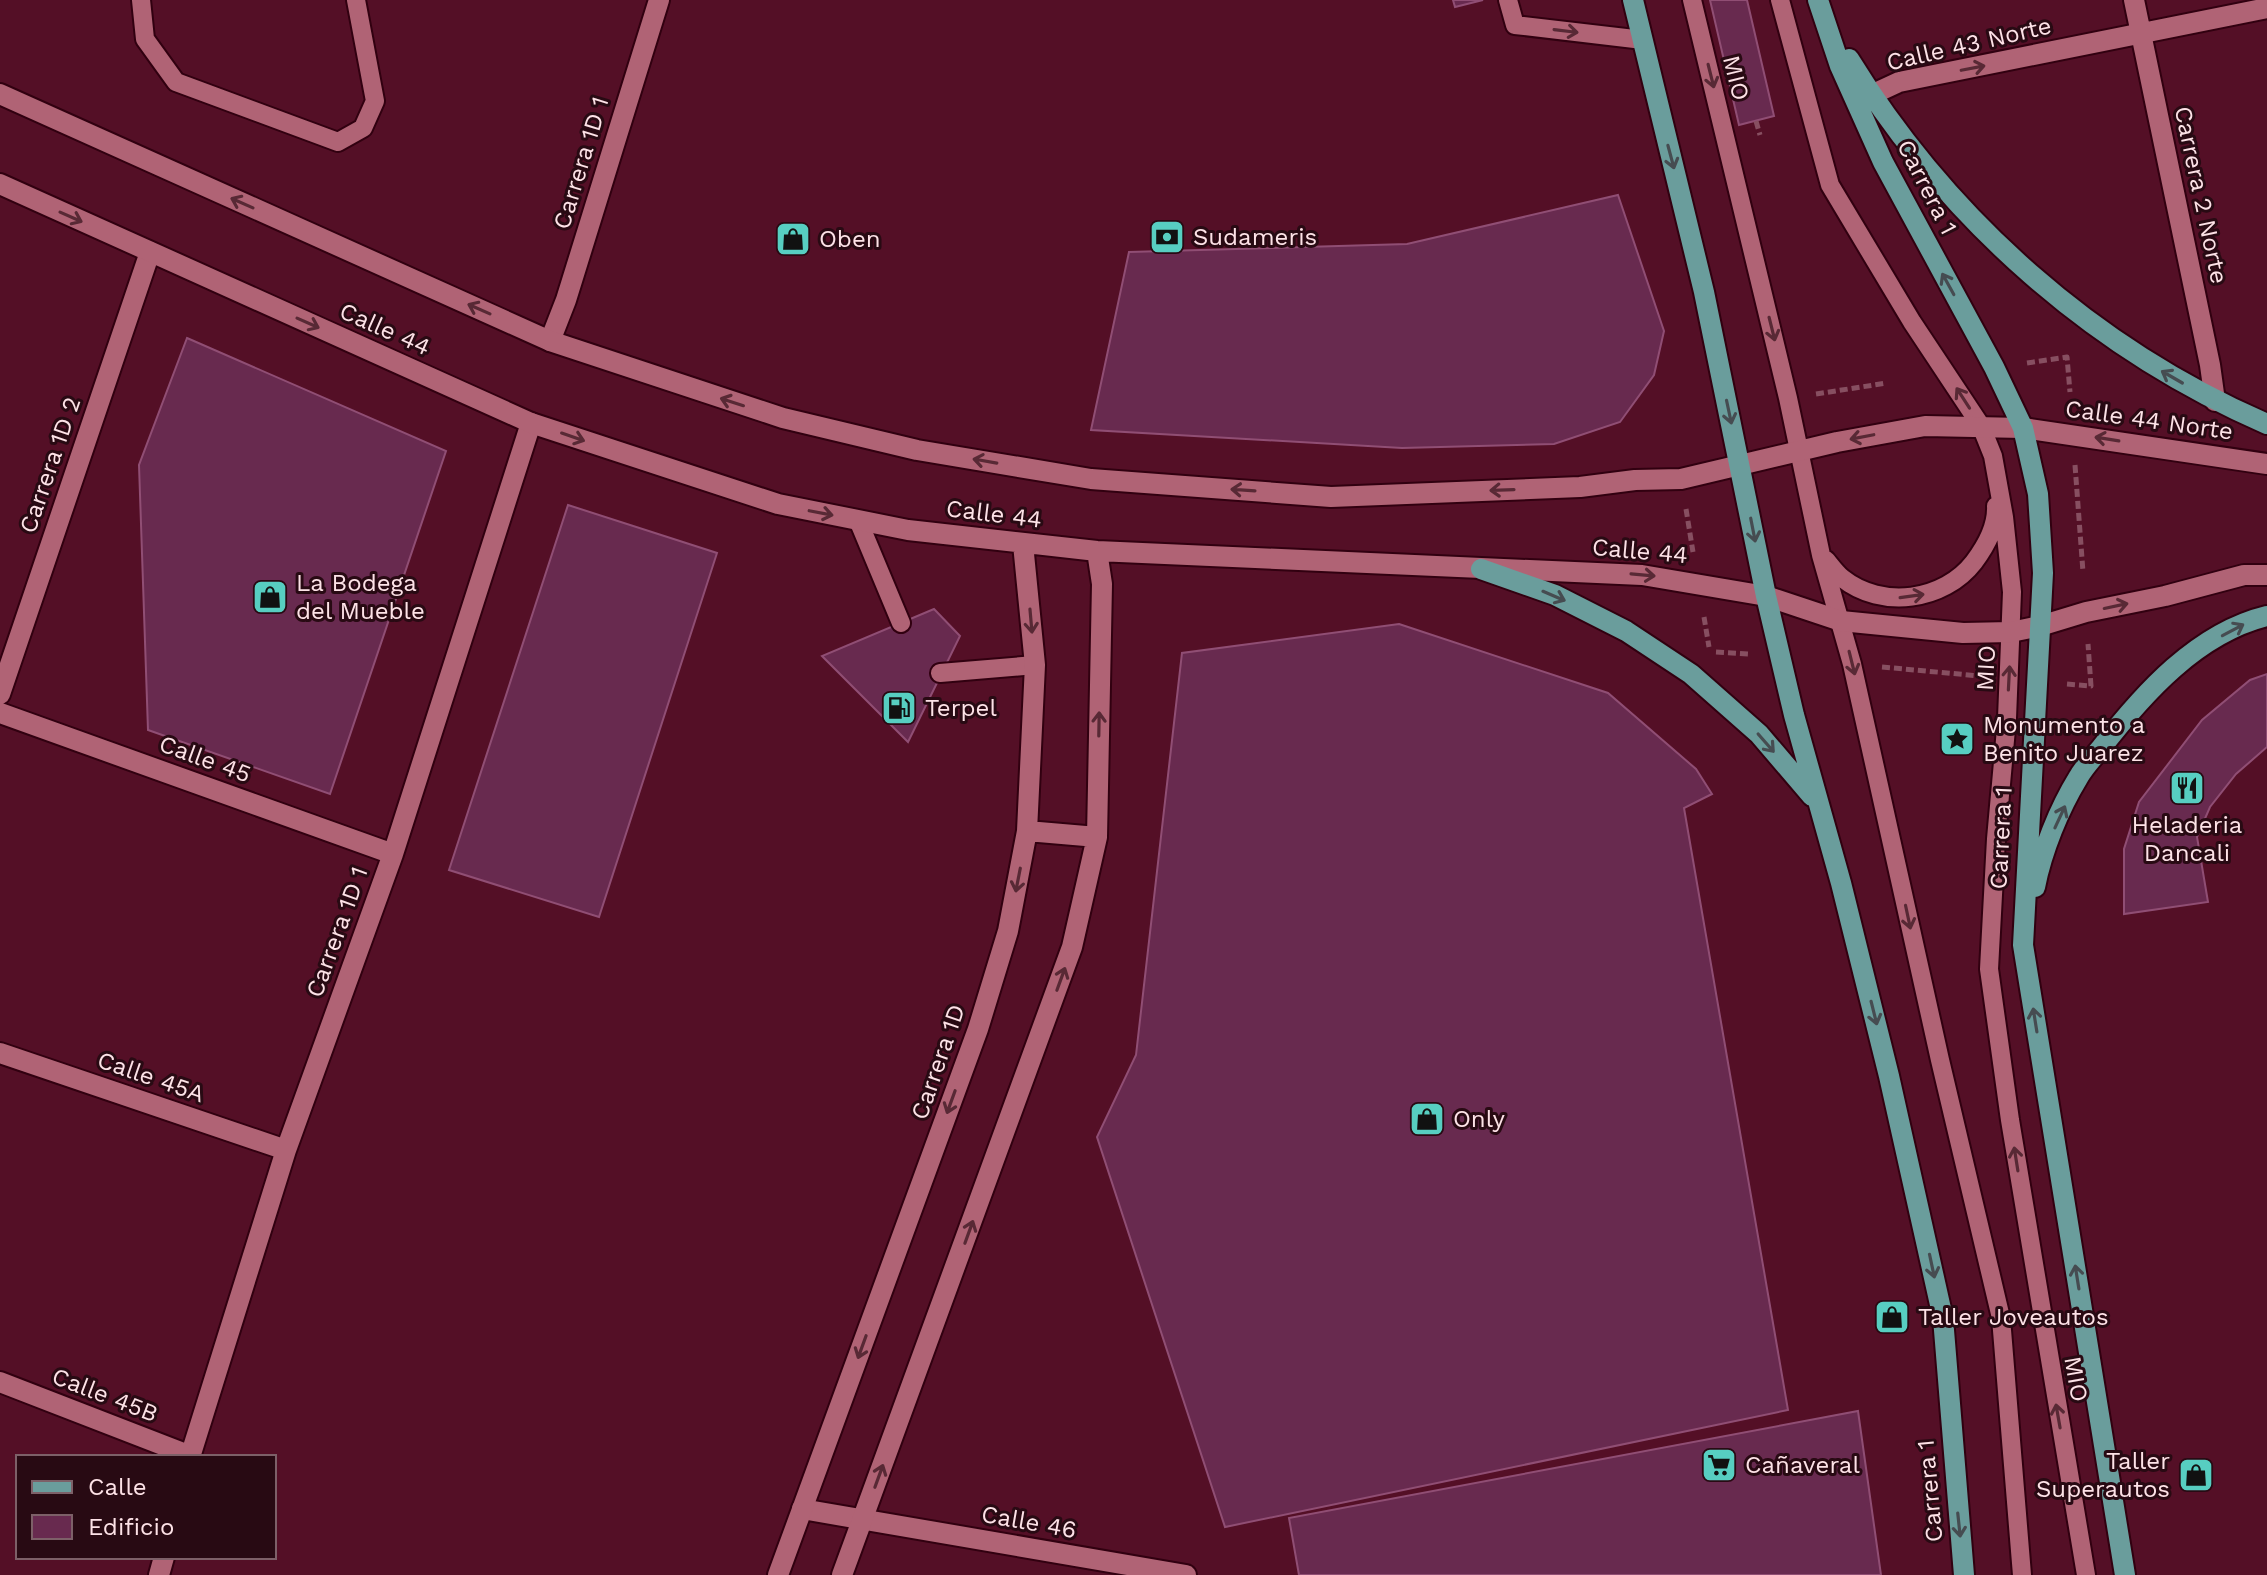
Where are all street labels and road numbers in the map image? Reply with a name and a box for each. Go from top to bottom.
street label: Calle 43 Norte [1884,11,2054,77]
street label: MIO [1717,53,1755,103]
street label: Carrera 1D 1 [548,93,614,233]
street label: Carrera 2 Norte [2169,104,2233,286]
street label: Carrera 1 [1891,135,1963,239]
street label: Calle 44 [335,297,435,361]
street label: Carrera 1D 2 [14,393,86,537]
street label: Calle 44 Norte [2063,394,2235,446]
street label: Calle 44 [945,494,1043,534]
street label: Calle 44 [1591,533,1689,569]
street label: MIO [1971,645,2001,691]
street label: Calle 45 [155,730,255,788]
street label: Carrera 1 [1984,786,2018,890]
street label: Carrera 1D 1 [300,863,374,1001]
street label: Carrera 1D [905,1001,971,1123]
street label: Calle 45A [94,1046,208,1108]
street label: MIO [2058,1354,2094,1404]
street label: Calle 45B [48,1362,162,1428]
street label: Carrera 1 [1912,1439,1948,1543]
street label: Calle 46 [979,1500,1079,1544]

